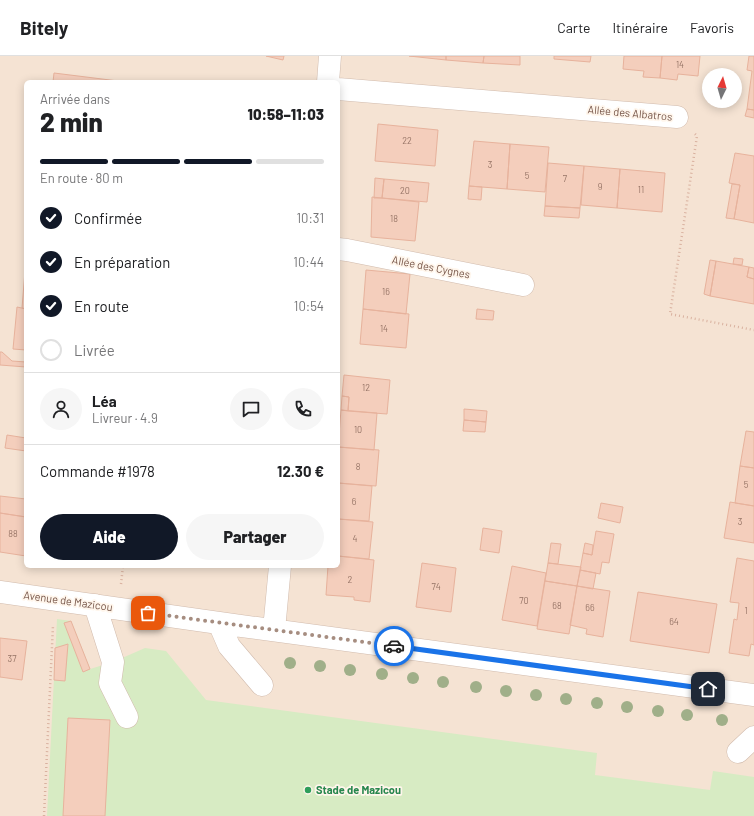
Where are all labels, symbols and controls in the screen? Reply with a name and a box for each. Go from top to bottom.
text: Bitely [20,16,68,39]
text: Carte [557,19,590,36]
text: Itinéraire [612,19,668,36]
text: Favoris [690,19,734,36]
house number: 14 [676,59,684,70]
north arrow [702,68,742,108]
map controls [702,68,742,108]
text: Arrivée dans [40,91,110,107]
street label: Allée des Albatros [587,102,673,123]
text: 10:58–11:03 [248,105,324,123]
text: 2 min [40,106,103,137]
house number: 22 [402,135,412,146]
house number: 3 [488,159,493,170]
text: En route · 80 m [40,170,123,186]
house number: 5 [525,170,530,181]
house number: 7 [563,173,568,184]
house number: 9 [598,181,603,192]
house number: 11 [638,184,644,195]
house number: 20 [400,185,410,196]
icon: check [40,207,62,229]
text: Confirmée [74,209,142,227]
text: 10:31 [297,210,324,226]
house number: 18 [390,213,398,224]
icon: check [40,251,62,273]
text: En préparation [74,253,170,271]
street label: Allée des Cygnes [391,253,471,280]
text: 10:44 [293,254,324,270]
house number: 16 [382,286,390,297]
icon: check [40,295,62,317]
text: En route [74,297,129,315]
text: 10:54 [294,298,324,314]
house number: 14 [380,323,388,334]
text: Livrée [74,341,115,359]
house number: 12 [362,382,370,393]
button: person [40,388,82,430]
button: chat [230,388,272,430]
button: phone [282,388,324,430]
text: Léa [92,392,117,410]
text: Livreur · 4.9 [92,410,158,426]
house number: 10 [354,424,362,435]
house number: 8 [356,461,361,472]
text: Commande #1978 [40,462,155,480]
text: 12.30 € [277,462,324,480]
house number: 5 [744,479,749,490]
house number: 6 [352,496,357,507]
button: Aide [40,514,178,560]
button: Partager [186,514,324,560]
house number: 3 [738,516,743,527]
house number: 88 [8,528,18,539]
house number: 4 [353,533,358,544]
house number: 2 [348,574,353,585]
house number: 74 [431,581,441,592]
street label: Avenue de Mazicou [23,588,114,613]
house number: 70 [519,595,529,606]
pin [131,596,165,630]
house number: 68 [552,600,562,611]
icon: bag [137,602,159,624]
house number: 66 [585,602,595,613]
house number: 1 [744,605,748,616]
house number: 64 [669,616,679,627]
courier [374,626,414,666]
icon: car [383,635,405,657]
house number: 37 [8,653,17,664]
pin [691,672,725,706]
icon: home [697,678,719,700]
place label: Stade de Mazicou [316,783,401,796]
marker: Stade de Mazicou [303,785,313,795]

